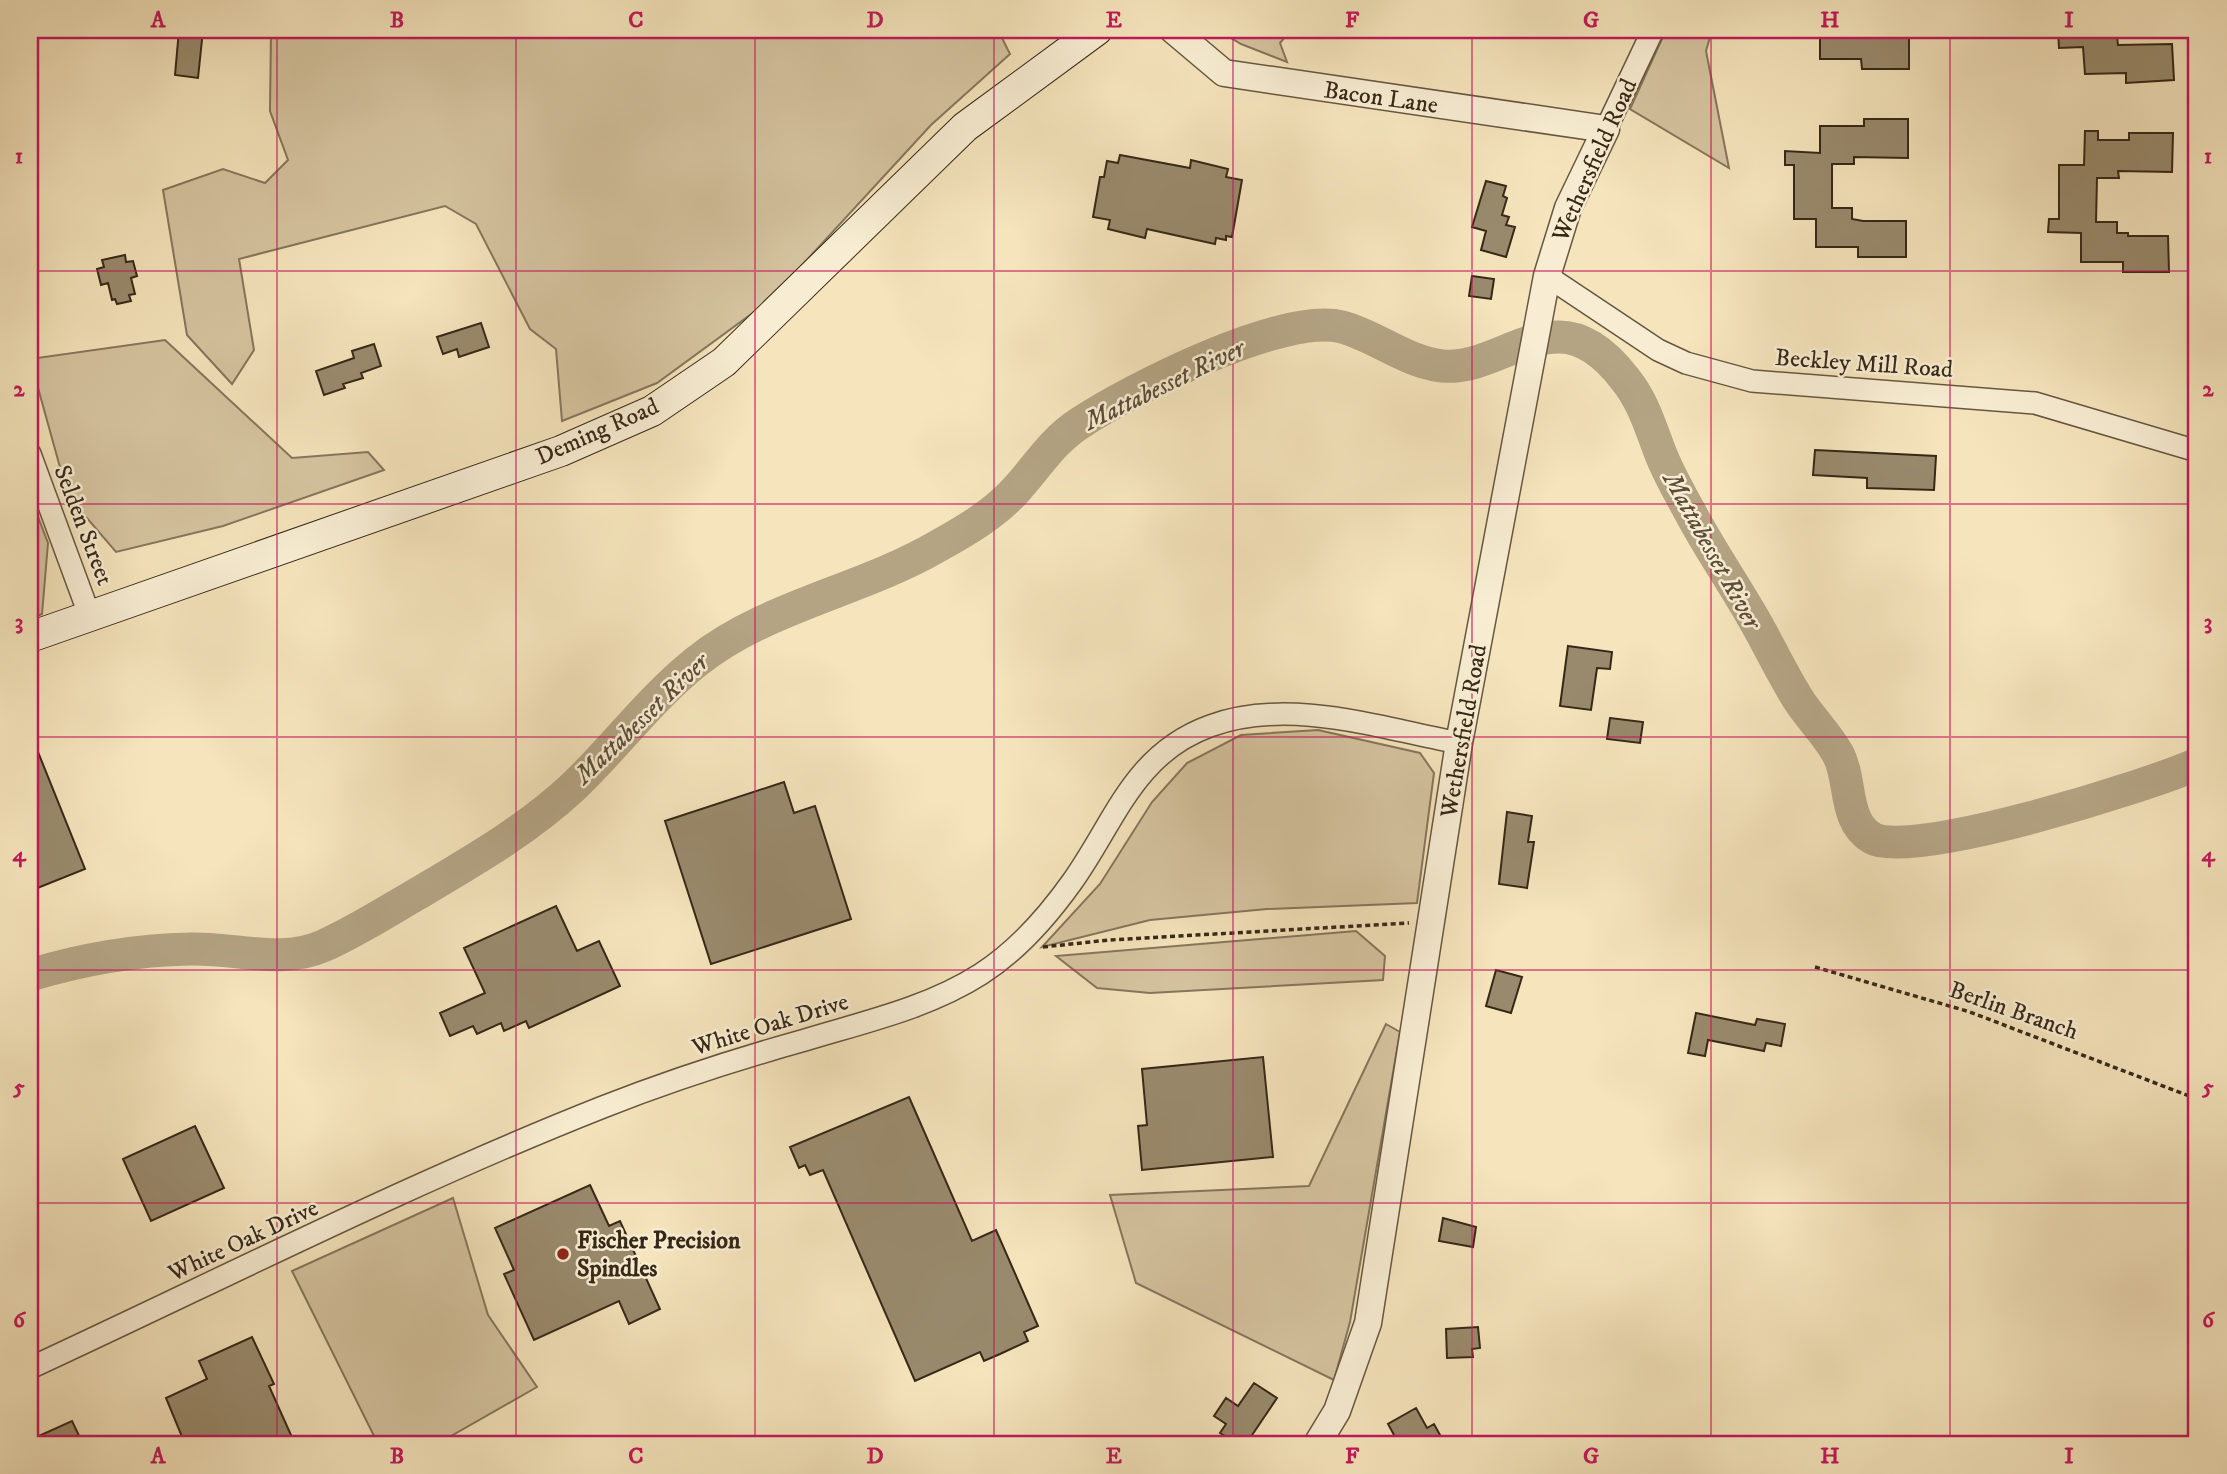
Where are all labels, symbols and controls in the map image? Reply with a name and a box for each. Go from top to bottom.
text: A [150,6,167,35]
text: B [390,6,404,35]
text: C [628,6,644,35]
text: D [866,6,884,35]
text: E [1106,6,1122,35]
text: F [1345,6,1360,35]
text: G [1583,6,1599,35]
text: H [1820,6,1840,35]
text: I [2064,6,2074,35]
street label: Wethersfield Road [1545,74,1644,248]
street label: Bacon Lane [1322,75,1440,121]
text: 1 [15,142,23,171]
text: 1 [2204,142,2212,171]
water label: Mattabesset River [1077,332,1252,439]
street label: Beckley Mill Road [1774,343,1954,385]
text: 2 [13,375,25,404]
text: 2 [2202,375,2214,404]
street label: Deming Road [531,392,663,472]
street label: Selden Street [46,461,120,590]
water label: Mattabesset River [1654,465,1769,636]
text: 3 [15,608,23,637]
text: 3 [2204,608,2212,637]
street label: Wethersfield Road [1434,642,1494,821]
water label: Mattabesset River [566,645,717,793]
text: 4 [12,840,27,869]
text: 4 [2201,840,2216,869]
street label: Berlin Branch [1945,975,2083,1047]
street label: White Oak Drive [688,987,852,1063]
text: 5 [12,1073,25,1102]
text: 5 [2201,1073,2214,1102]
street label: White Oak Drive [163,1193,323,1289]
place label: Fischer Precision Spindles [577,1226,741,1284]
marker: Fischer Precision Spindles [555,1246,571,1262]
text: 6 [13,1306,27,1335]
text: 6 [2202,1306,2216,1335]
text: A [150,1442,167,1471]
text: B [390,1442,404,1471]
text: C [628,1442,644,1471]
text: D [866,1442,884,1471]
text: E [1106,1442,1122,1471]
text: F [1345,1442,1360,1471]
text: G [1583,1442,1599,1471]
text: H [1820,1442,1840,1471]
text: I [2064,1442,2074,1471]

